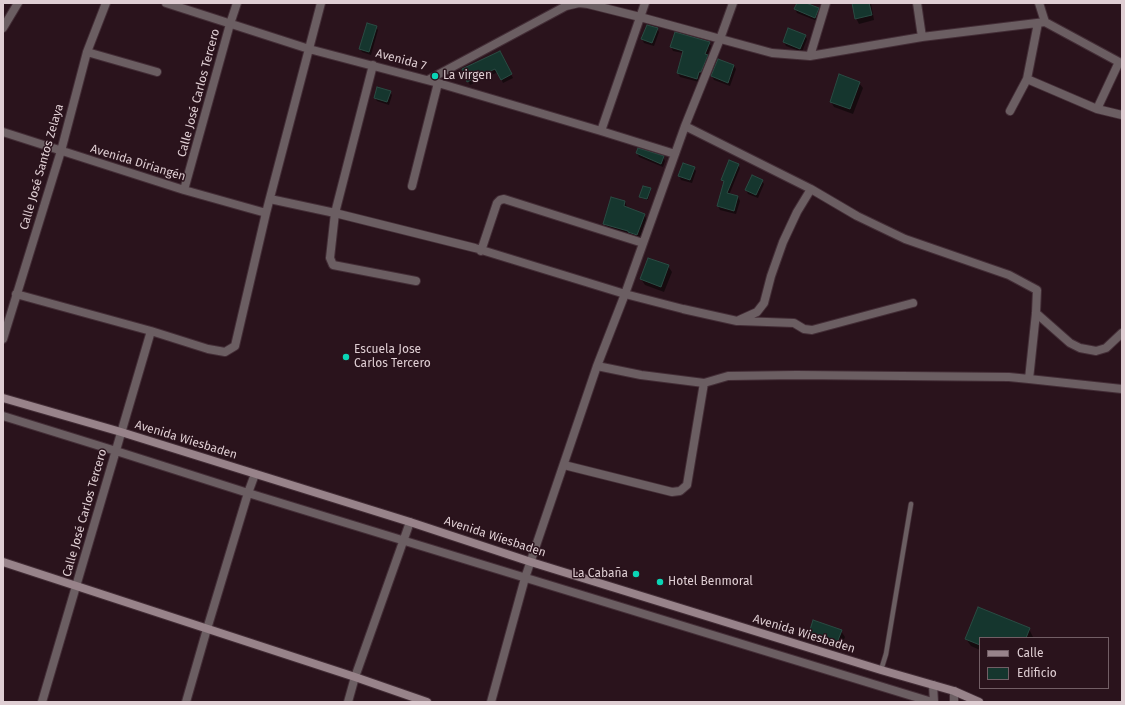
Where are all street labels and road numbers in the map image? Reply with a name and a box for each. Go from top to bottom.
street label: Calle José Carlos Tercero [175,27,223,159]
street label: Avenida 7 [374,46,428,74]
street label: Calle José Santos Zelaya [17,102,67,232]
street label: Avenida Diriangén [89,142,187,184]
street label: Avenida Wiesbaden [133,418,239,462]
street label: Calle José Carlos Tercero [60,447,110,579]
street label: Avenida Wiesbaden [442,514,548,560]
street label: Avenida Wiesbaden [751,612,857,656]

